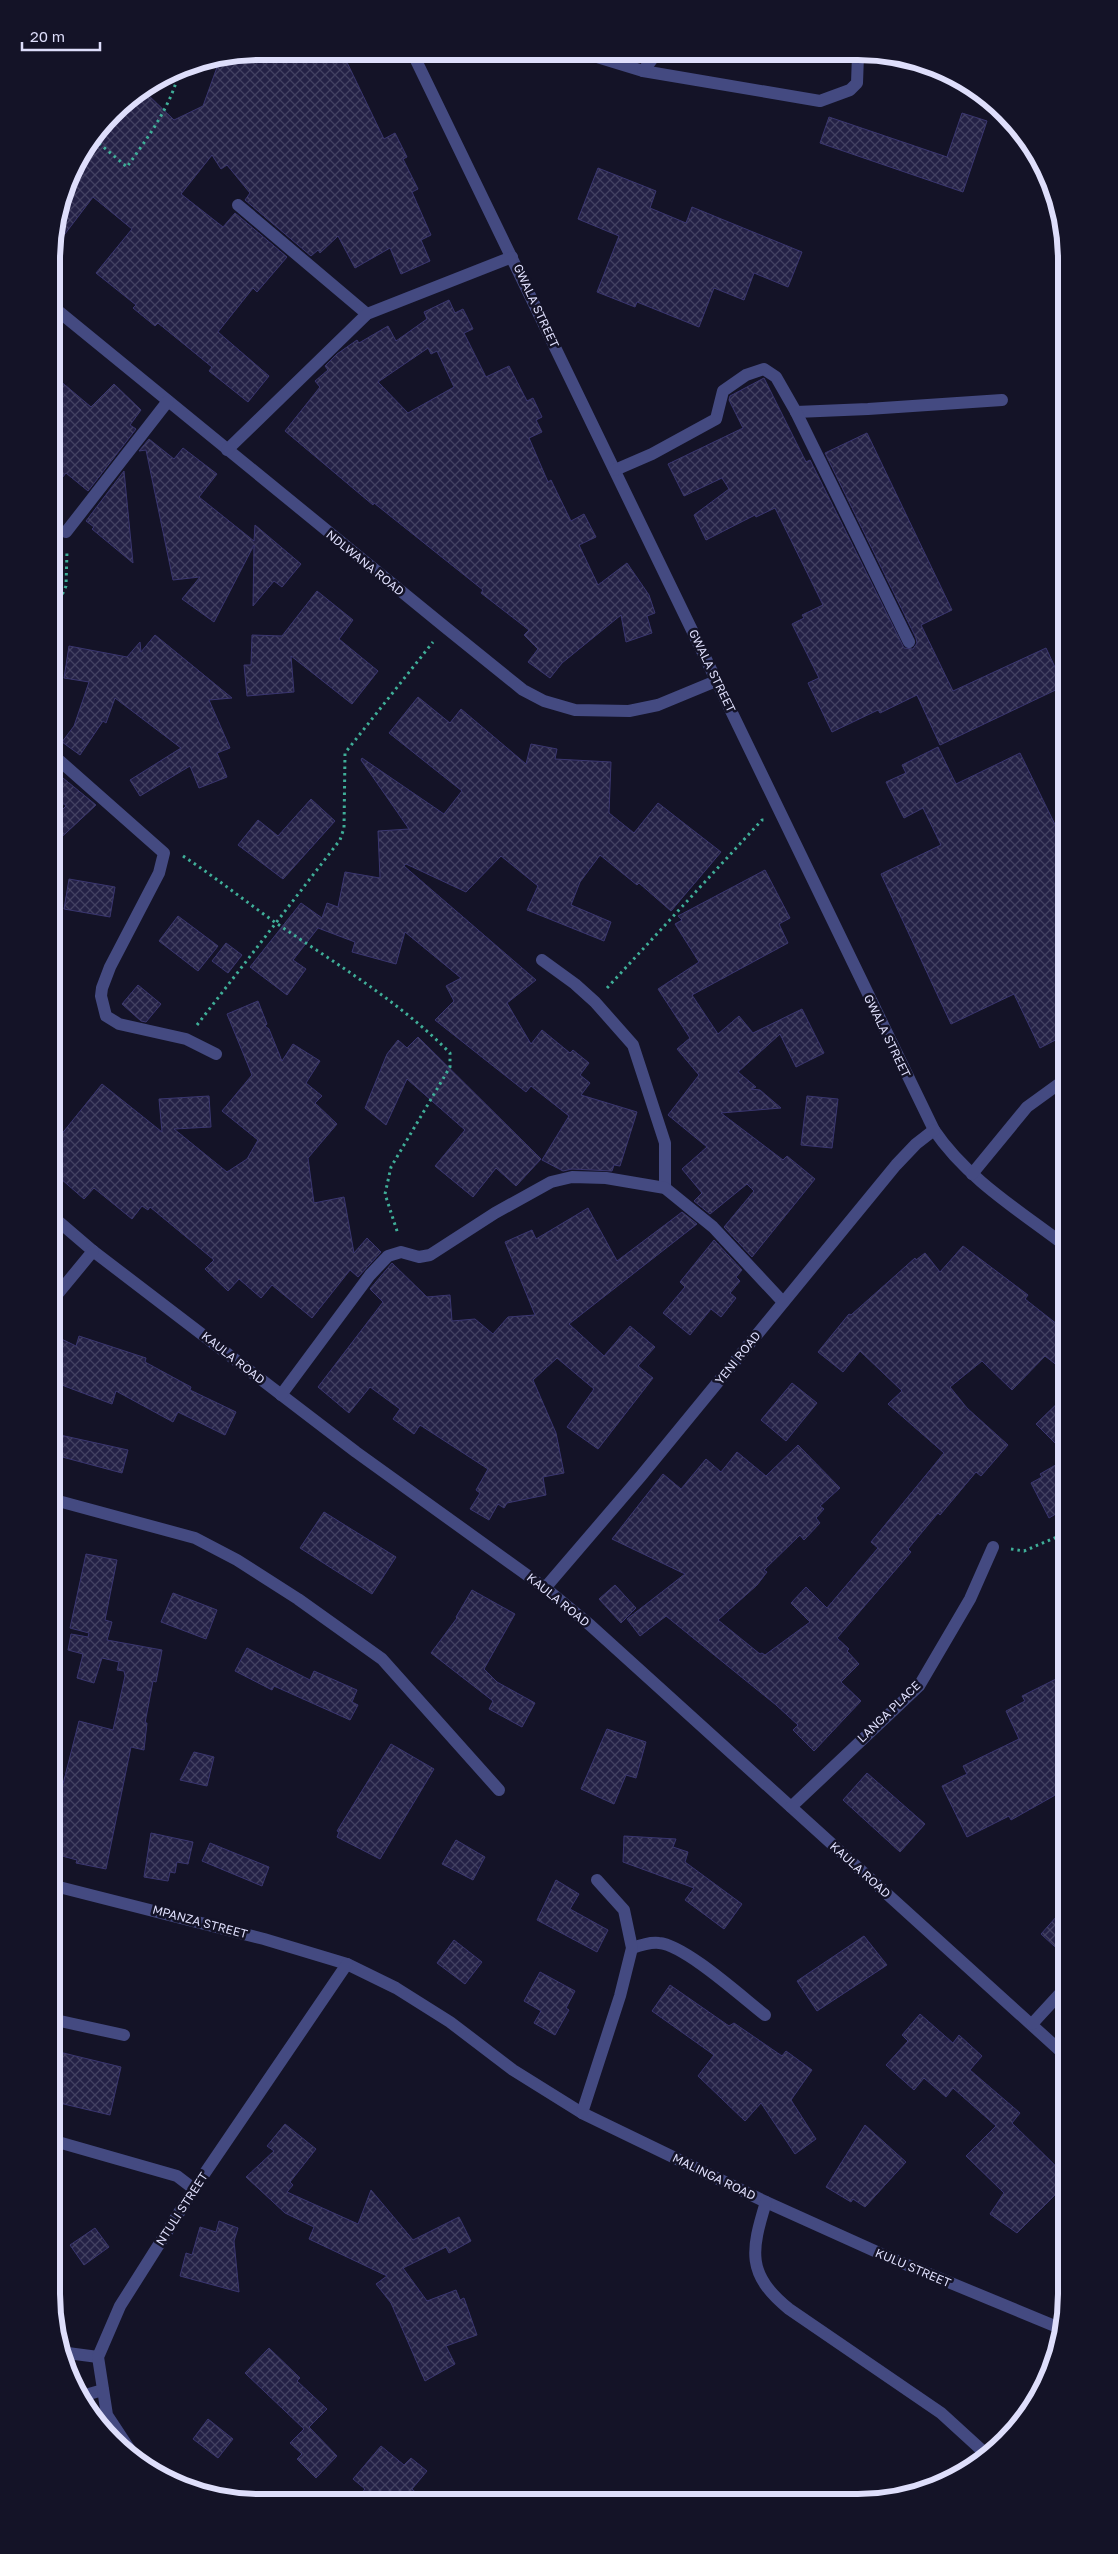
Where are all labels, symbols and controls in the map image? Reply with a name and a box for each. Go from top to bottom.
scale bar [22,20,100,52]
text: 20 m [30,27,65,45]
street label: GWALA STREET [510,261,563,351]
street label: NDLWANA ROAD [323,527,407,599]
street label: GWALA STREET [686,627,739,715]
street label: GWALA STREET [861,992,914,1080]
street label: KAULA ROAD [199,1328,268,1387]
street label: YENI ROAD [712,1328,764,1387]
street label: KAULA ROAD [524,1570,593,1629]
street label: LANGA PLACE [854,1678,923,1746]
street label: KAULA ROAD [827,1838,894,1901]
street label: MPANZA STREET [151,1902,250,1942]
street label: MALINGA ROAD [670,2150,758,2203]
street label: NTULI STREET [152,2169,211,2248]
street label: KULU STREET [873,2245,954,2290]

